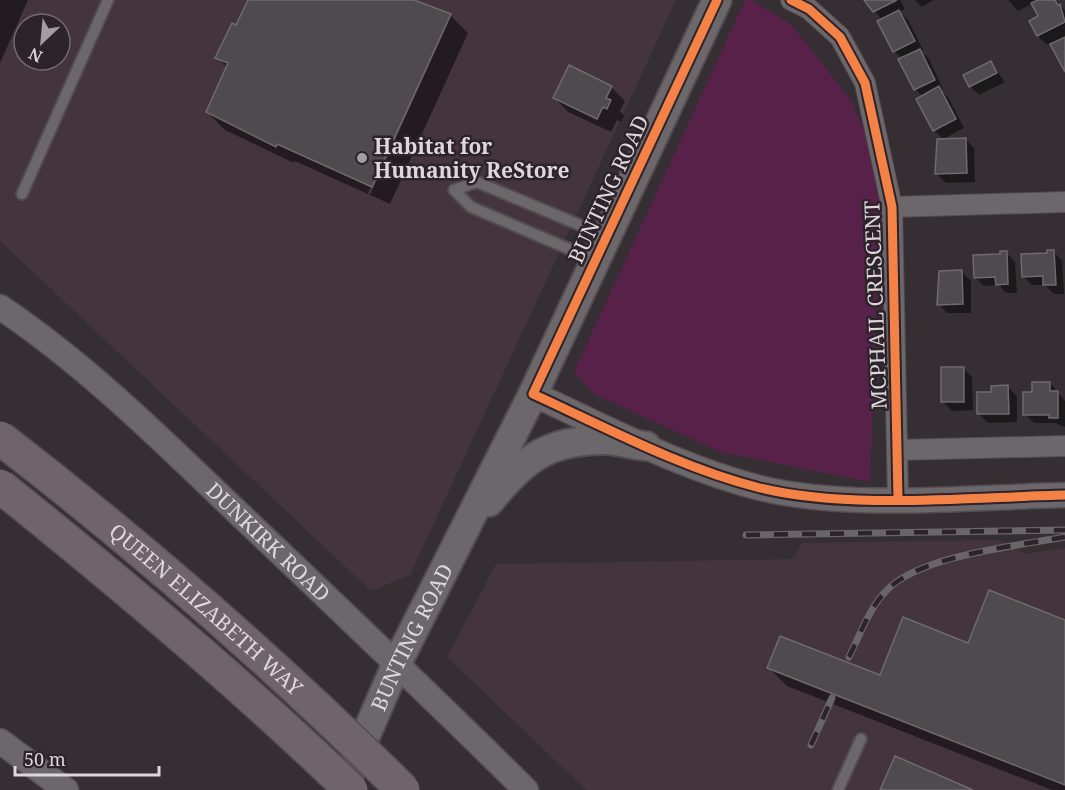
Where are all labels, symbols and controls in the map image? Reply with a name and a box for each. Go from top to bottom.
north arrow [12,12,72,72]
text: N [25,43,46,68]
street label: BUNTING ROAD [561,110,655,268]
place label: Habitat for Humanity ReStore [374,132,570,184]
marker: Habitat for Humanity ReStore [355,151,369,165]
street label: MCPHAIL CRESCENT [857,200,893,410]
street label: DUNKIRK ROAD [200,476,337,607]
street label: QUEEN ELIZABETH WAY [104,517,310,702]
street label: BUNTING ROAD [364,559,459,715]
scale bar [15,739,159,777]
text: 50 m [24,747,66,771]

